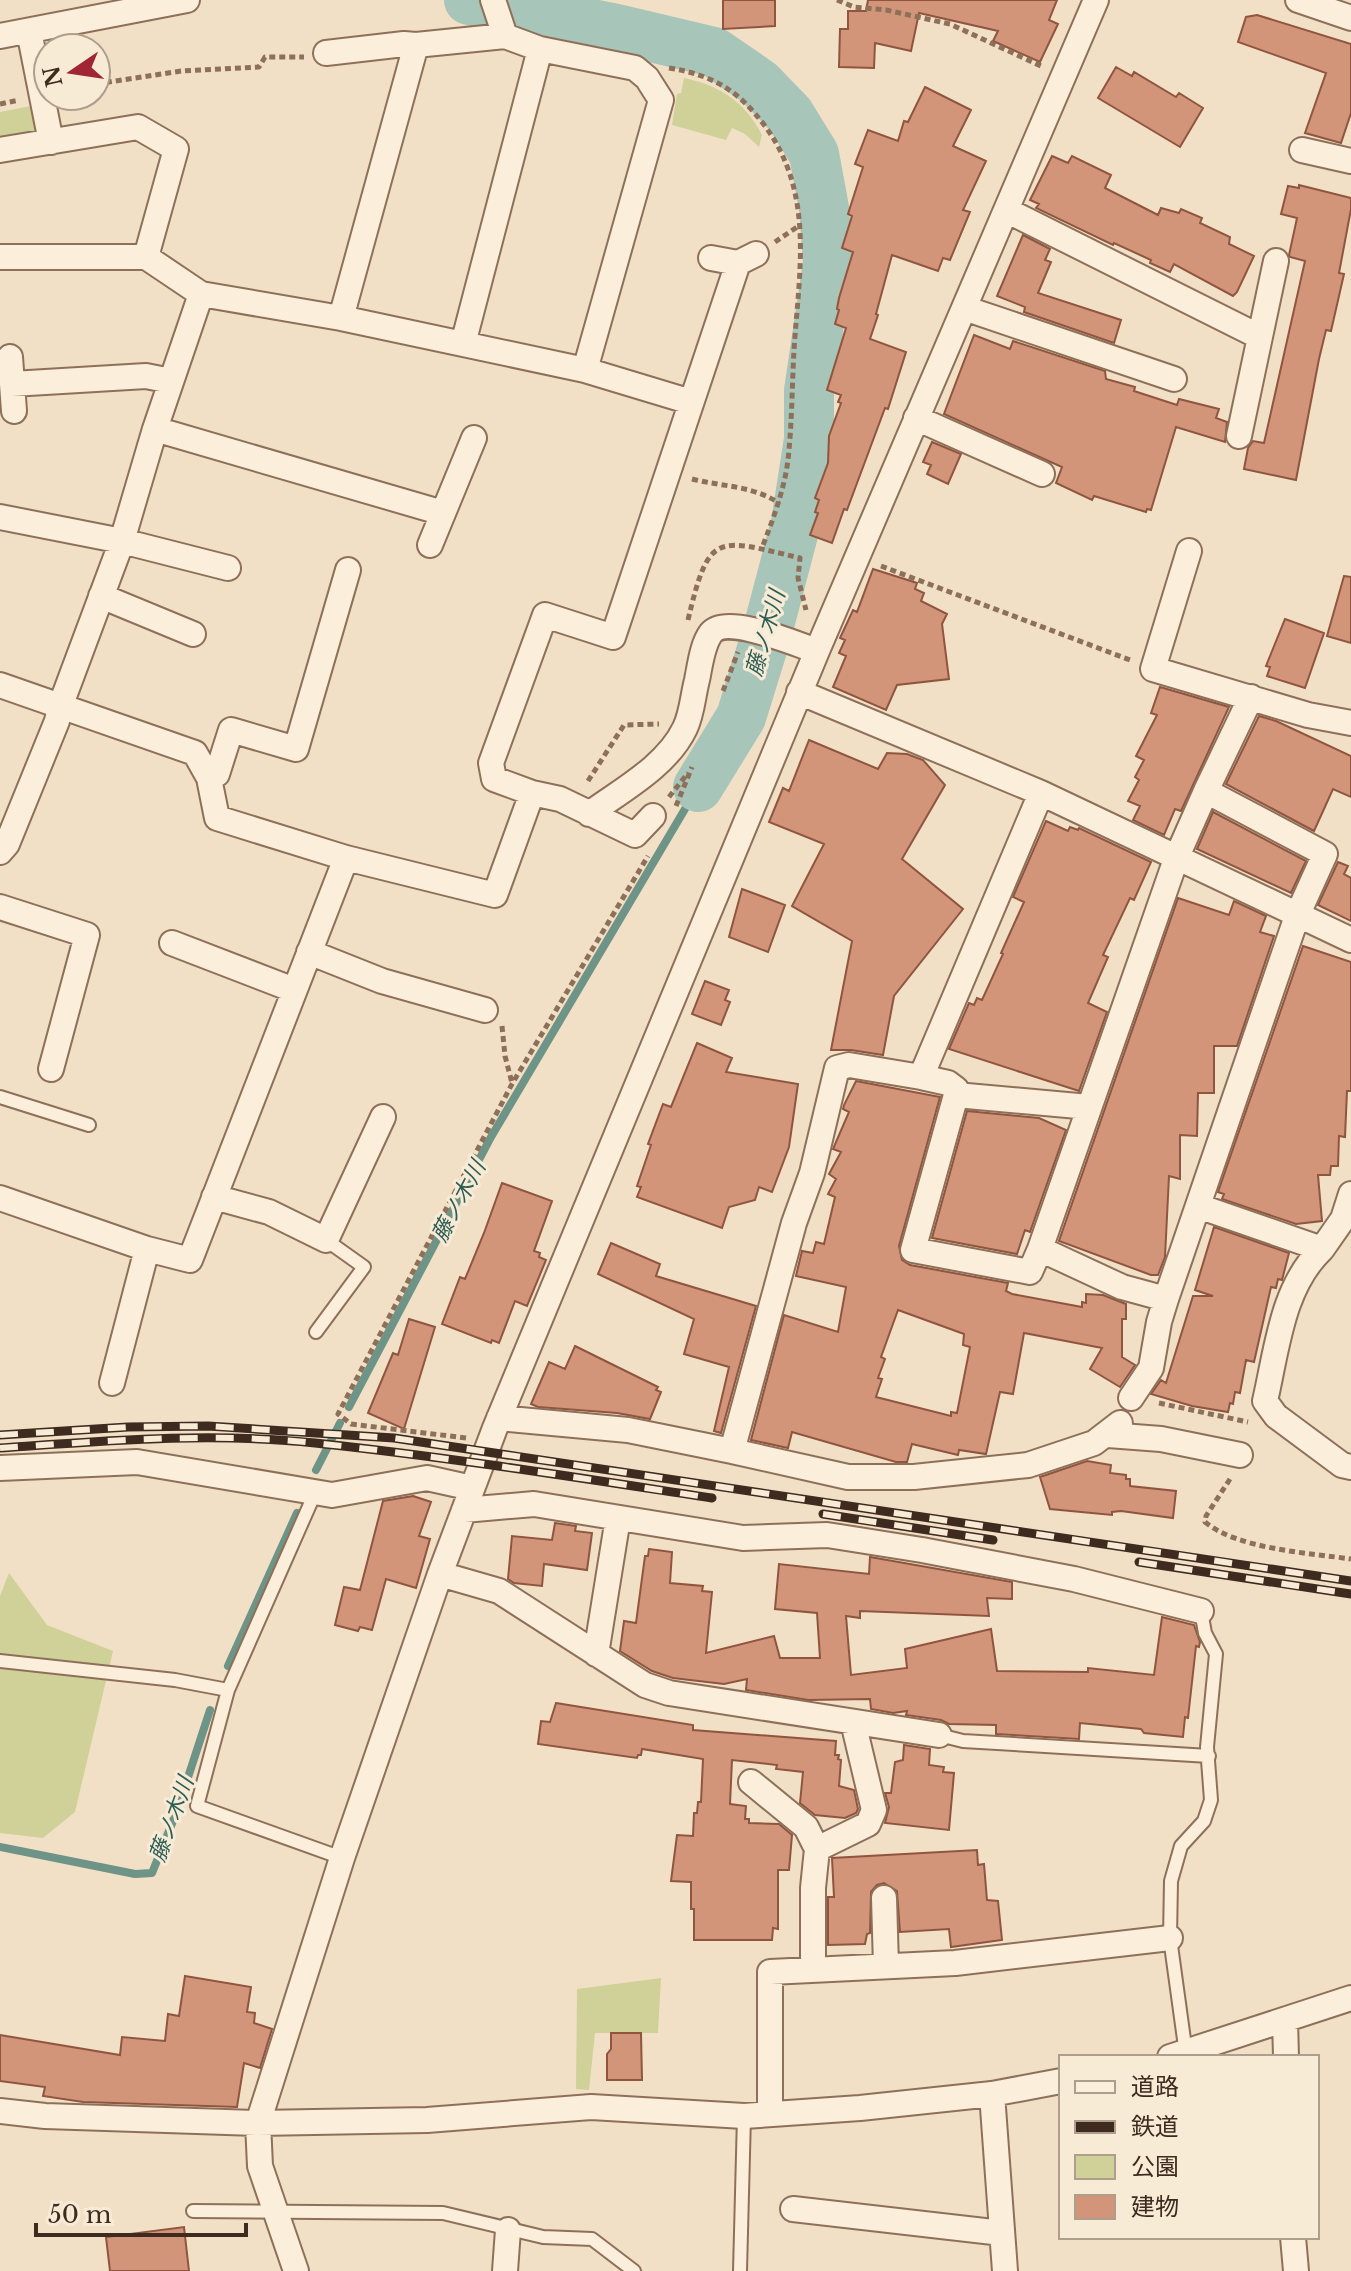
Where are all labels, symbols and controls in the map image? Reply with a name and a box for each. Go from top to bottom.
north arrow [32,32,112,112]
text: N [37,63,68,90]
water label: 藤ノ木川 [740,585,791,679]
water label: 藤ノ木川 [426,1154,492,1246]
water label: 藤ノ木川 [144,1771,200,1865]
legend [1059,2055,1319,2239]
text: 道路 [1131,2072,1179,2101]
text: 鉄道 [1131,2112,1179,2141]
text: 公園 [1131,2152,1179,2181]
scale bar [36,2187,246,2237]
text: 建物 [1131,2192,1179,2221]
text: 50 m [48,2200,112,2229]

